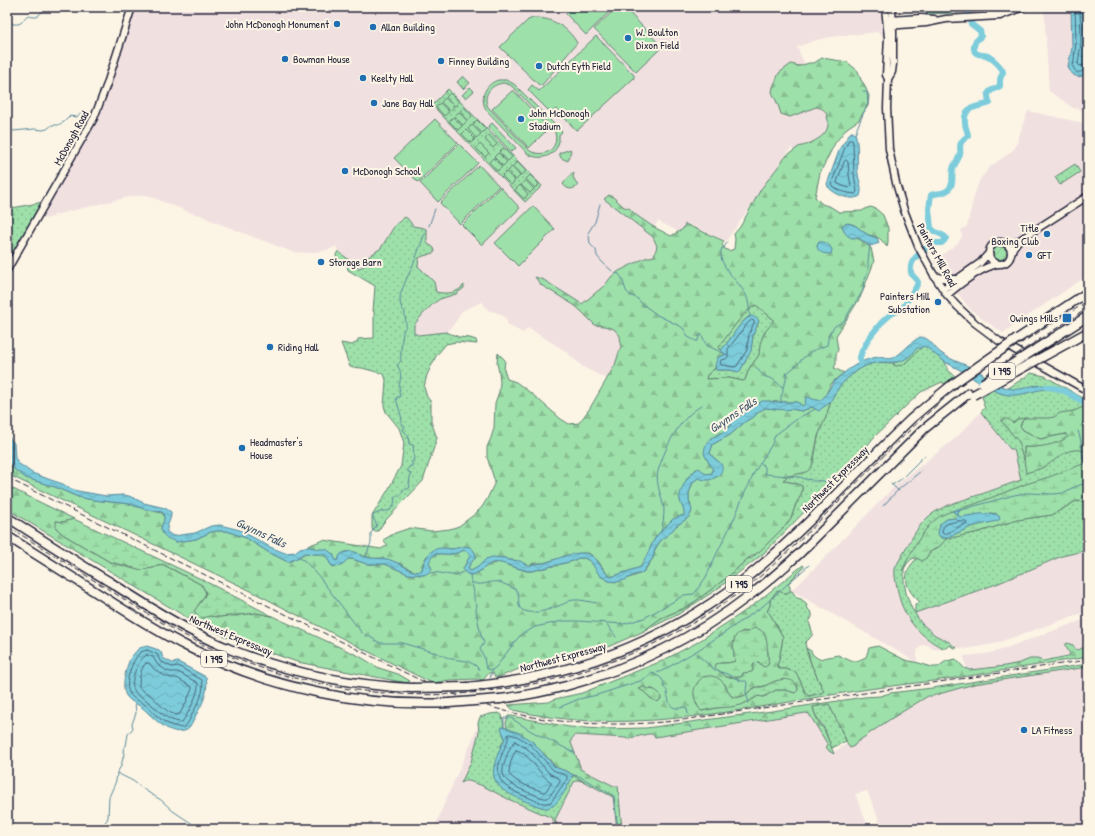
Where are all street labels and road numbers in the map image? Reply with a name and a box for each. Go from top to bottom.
street label: McDonogh Road [50,108,92,168]
street label: Painters Mill Road [914,221,961,290]
road number: I 795 [989,363,1015,379]
street label: Northwest Expressway [799,442,872,515]
road number: I 795 [726,576,752,592]
street label: Northwest Expressway [187,611,275,659]
street label: Northwest Expressway [518,639,608,675]
road number: I 795 [201,651,227,667]

